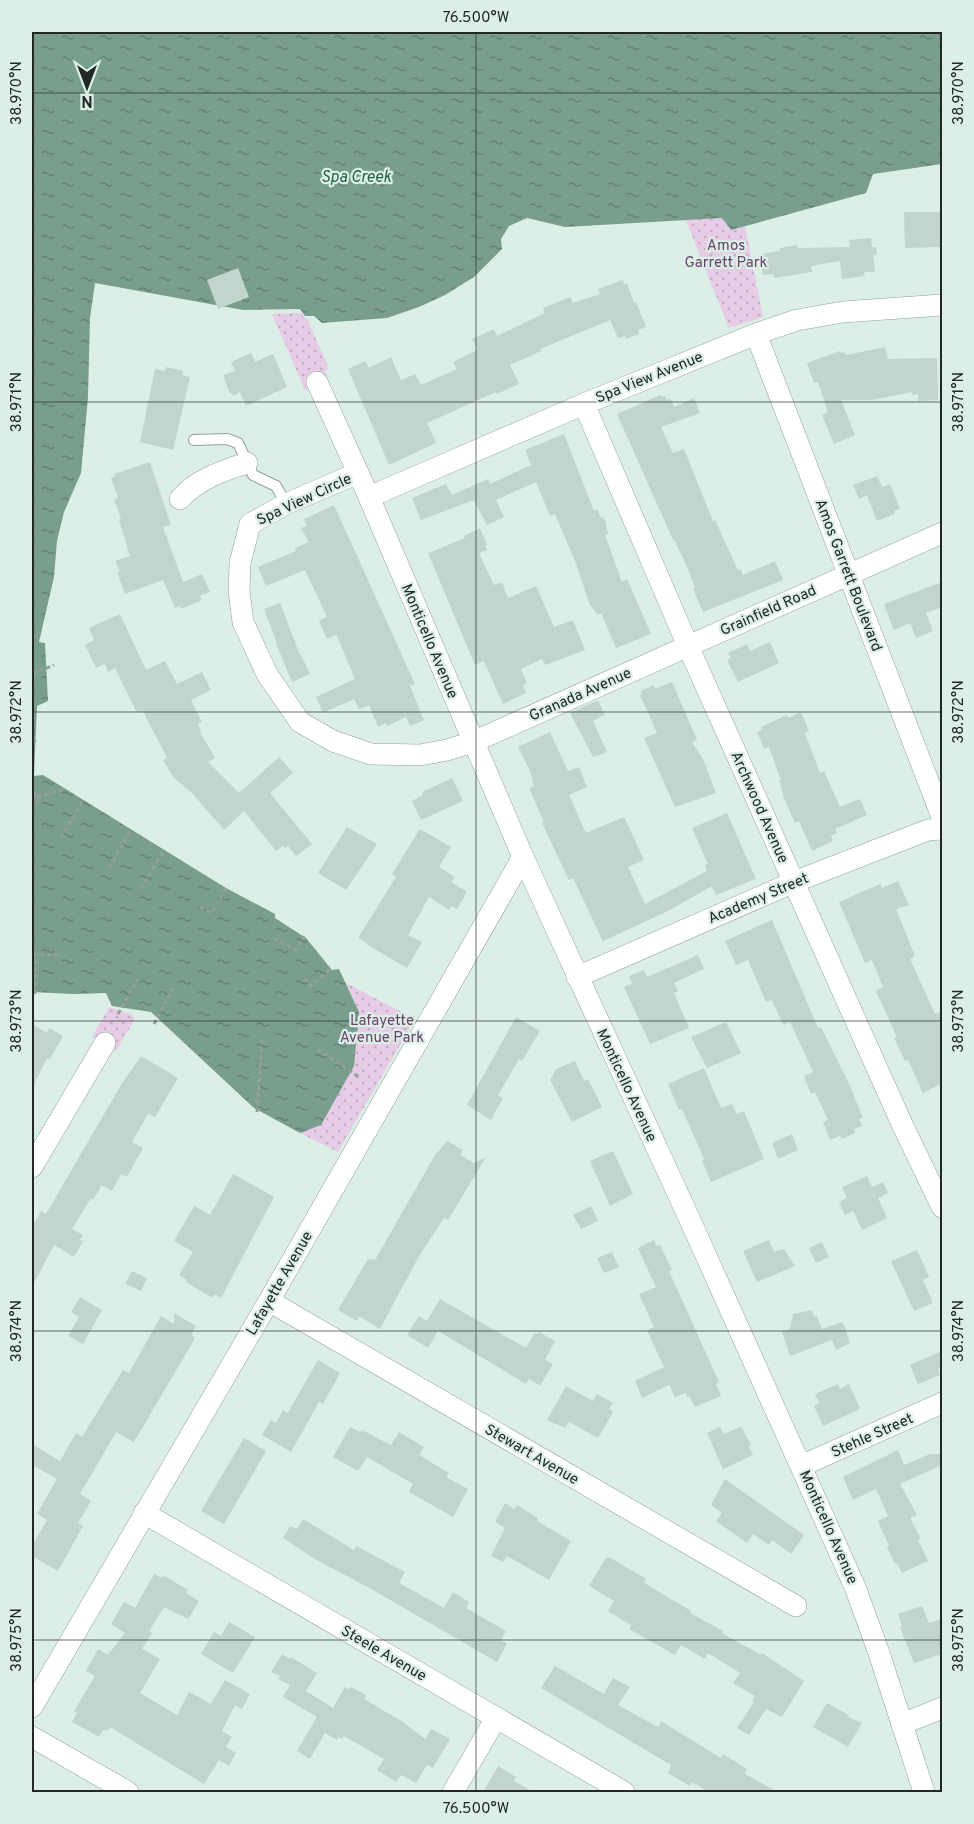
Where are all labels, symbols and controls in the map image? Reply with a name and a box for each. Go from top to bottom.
text: 76.500°W [443,9,509,28]
north arrow [57,57,117,117]
text: 38.970°N [8,61,27,125]
text: 38.970°N [950,61,969,125]
text: N [81,90,93,110]
water label: Spa Creek [321,168,392,188]
park label: Amos Garrett Park [684,237,768,273]
street label: Spa View Avenue [593,348,706,409]
text: 38.971°N [8,372,27,432]
text: 38.971°N [950,372,969,432]
street label: Spa View Circle [254,470,355,531]
street label: Amos Garrett Boulevard [810,497,885,655]
street label: Monticello Avenue [396,581,461,702]
street label: Grainfield Road [717,582,820,641]
street label: Granada Avenue [527,664,635,726]
text: 38.972°N [8,680,27,744]
text: 38.972°N [950,680,969,744]
street label: Archwood Avenue [725,749,792,867]
street label: Academy Street [705,870,812,929]
text: 38.973°N [8,989,27,1053]
text: 38.973°N [950,989,969,1053]
park label: Lafayette Avenue Park [340,1012,424,1048]
street label: Monticello Avenue [591,1026,660,1145]
street label: Lafayette Avenue [243,1228,318,1339]
text: 38.974°N [8,1300,27,1362]
text: 38.974°N [950,1300,969,1362]
street label: Stehle Street [829,1410,917,1463]
street label: Stewart Avenue [481,1421,582,1490]
street label: Monticello Avenue [794,1468,861,1588]
text: 38.975°N [8,1608,27,1672]
text: 38.975°N [950,1608,969,1672]
street label: Steele Avenue [337,1622,430,1686]
text: 76.500°W [443,1800,509,1819]

